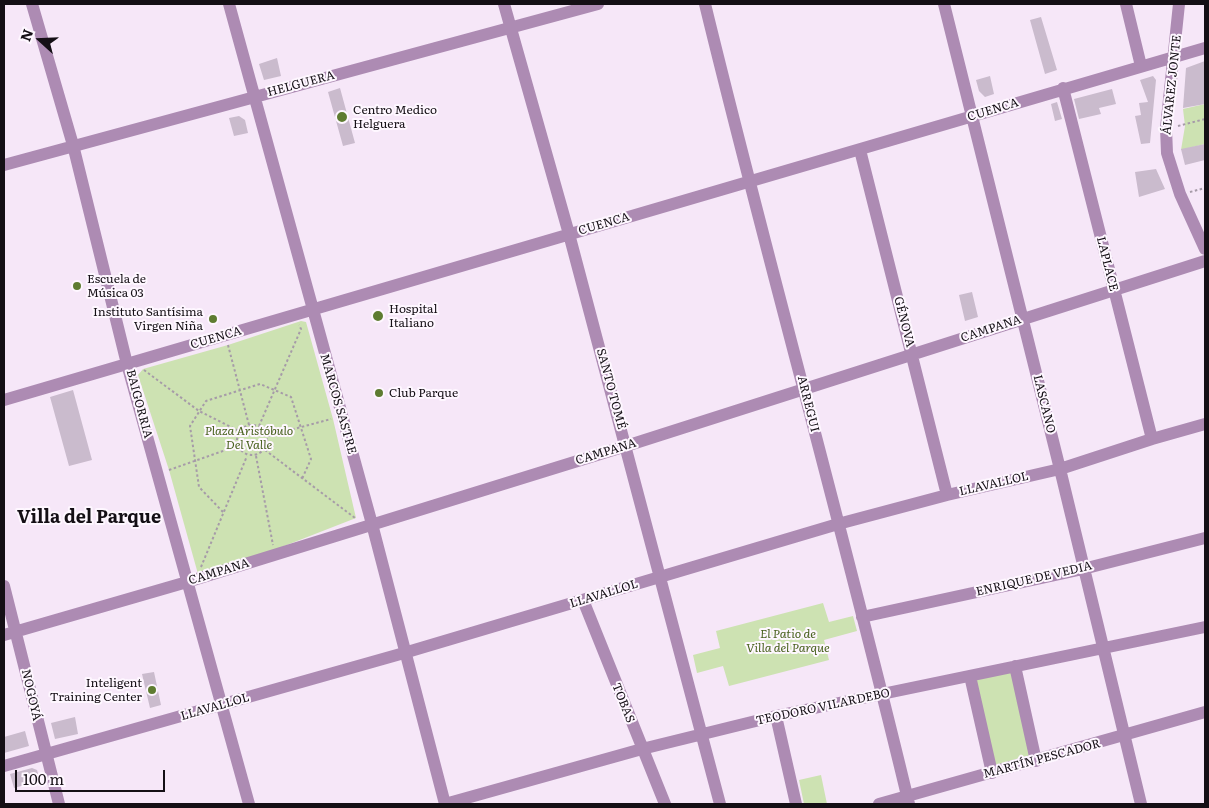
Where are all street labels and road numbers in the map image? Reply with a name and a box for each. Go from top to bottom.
street label: ÁLVAREZ JONTE [1160,34,1184,136]
street label: HELGUERA [266,68,336,100]
street label: CUENCA [966,95,1020,125]
street label: CUENCA [577,210,631,238]
street label: LAPLACE [1093,235,1121,293]
street label: GÉNOVA [891,295,917,349]
street label: CAMPANA [959,312,1023,346]
street label: CUENCA [189,324,243,352]
street label: SANTO TOMÉ [593,347,629,431]
street label: MARCOS SASTRE [317,352,359,456]
street label: BAIGORRIA [123,368,155,440]
street label: LASCANO [1030,373,1058,435]
street label: ARREGUI [794,374,822,434]
street label: CAMPANA [574,436,638,468]
street label: LLAVALLOL [958,469,1030,499]
street label: CAMPANA [187,556,251,588]
street label: ENRIQUE DE VEDIA [975,559,1093,599]
street label: LLAVALLOL [568,577,640,611]
street label: NOGOYÁ [18,668,44,722]
street label: TOBAS [609,681,637,725]
street label: TEODORO VILARDEBO [755,686,891,728]
street label: LLAVALLOL [179,690,251,724]
street label: MARTÍN PESCADOR [982,736,1102,782]

